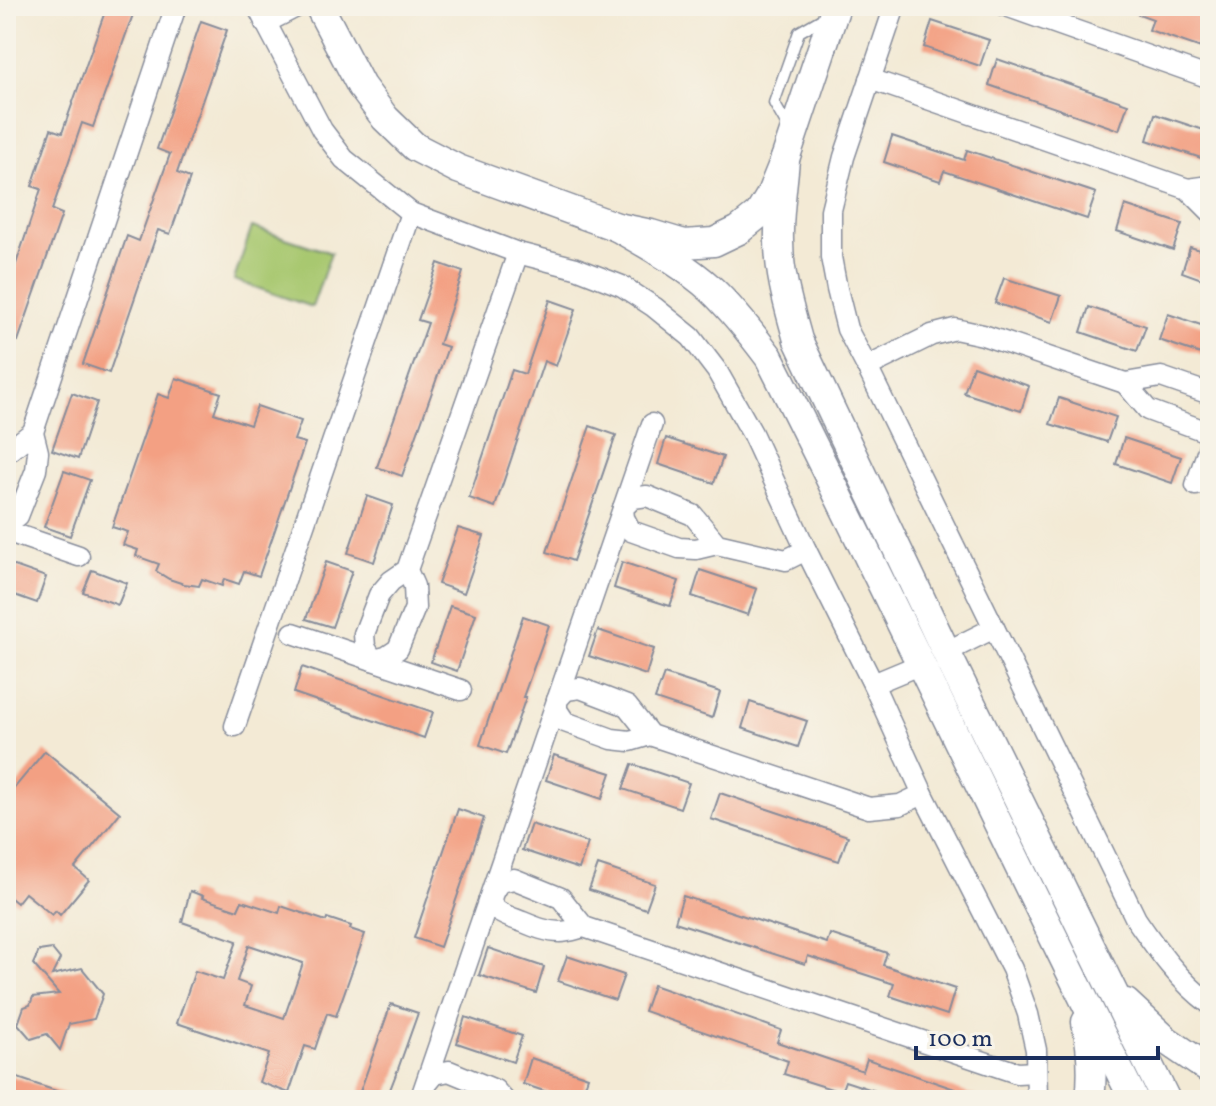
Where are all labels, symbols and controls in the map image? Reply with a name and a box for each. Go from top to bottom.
scale bar [916,1010,1158,1060]
text: 100 m [928,1023,993,1057]

